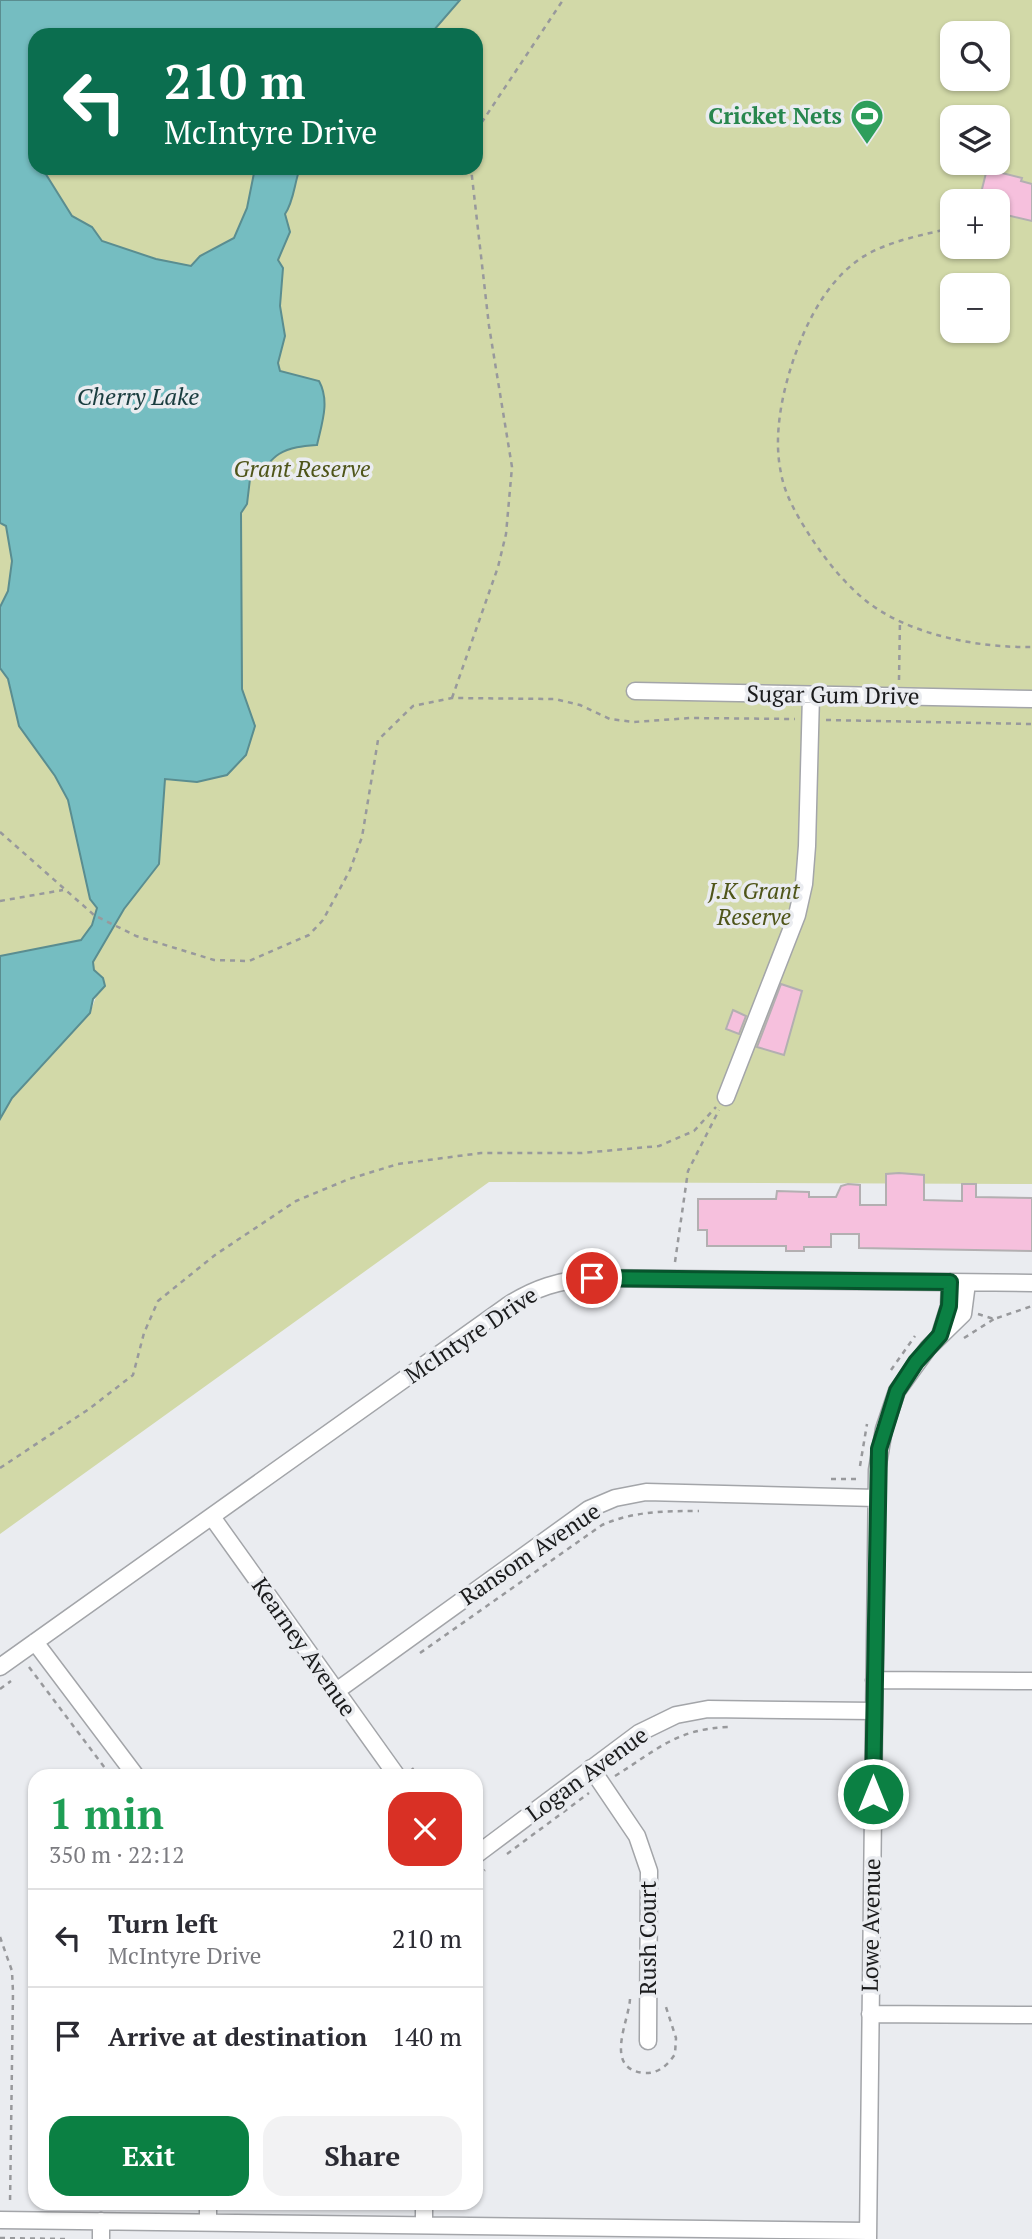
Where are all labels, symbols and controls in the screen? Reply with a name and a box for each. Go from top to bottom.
map controls [940,21,1010,343]
button: search [940,21,1010,91]
text: 210 m [164,48,306,113]
icon: left [49,56,140,147]
sports icon: Cricket Nets [848,97,886,146]
place label: Cricket Nets [708,100,842,131]
button: layers [940,105,1010,175]
text: McIntyre Drive [164,111,377,153]
button: + [940,189,1010,259]
button: − [940,273,1010,343]
water label: Cherry Lake [77,380,199,412]
park label: Grant Reserve [234,453,370,484]
street label: Sugar Gum Drive [746,677,920,712]
park label: J.K Grant Reserve [707,875,801,932]
pin [562,1248,622,1308]
icon: arrive [573,1259,611,1297]
street label: McIntyre Drive [398,1279,543,1390]
street label: Ransom Avenue [454,1495,606,1612]
street label: Kearney Avenue [245,1571,364,1722]
street label: Logan Avenue [520,1719,654,1828]
position arrow [836,1757,910,1831]
text: 1 min [49,1785,164,1841]
button: close [388,1792,462,1866]
text: 350 m · 22:12 [49,1839,184,1870]
street label: Lowe Avenue [854,1858,887,1992]
street label: Rush Court [632,1880,663,1995]
text: Turn left [108,1906,218,1940]
icon: left [49,1919,87,1957]
text: 210 m [392,1921,462,1955]
text: McIntyre Drive [108,1940,261,1971]
icon: arrive [49,2017,87,2055]
text: Arrive at destination [108,2019,367,2053]
text: 140 m [392,2019,462,2053]
button: Exit [49,2116,249,2196]
button: Share [263,2116,462,2196]

